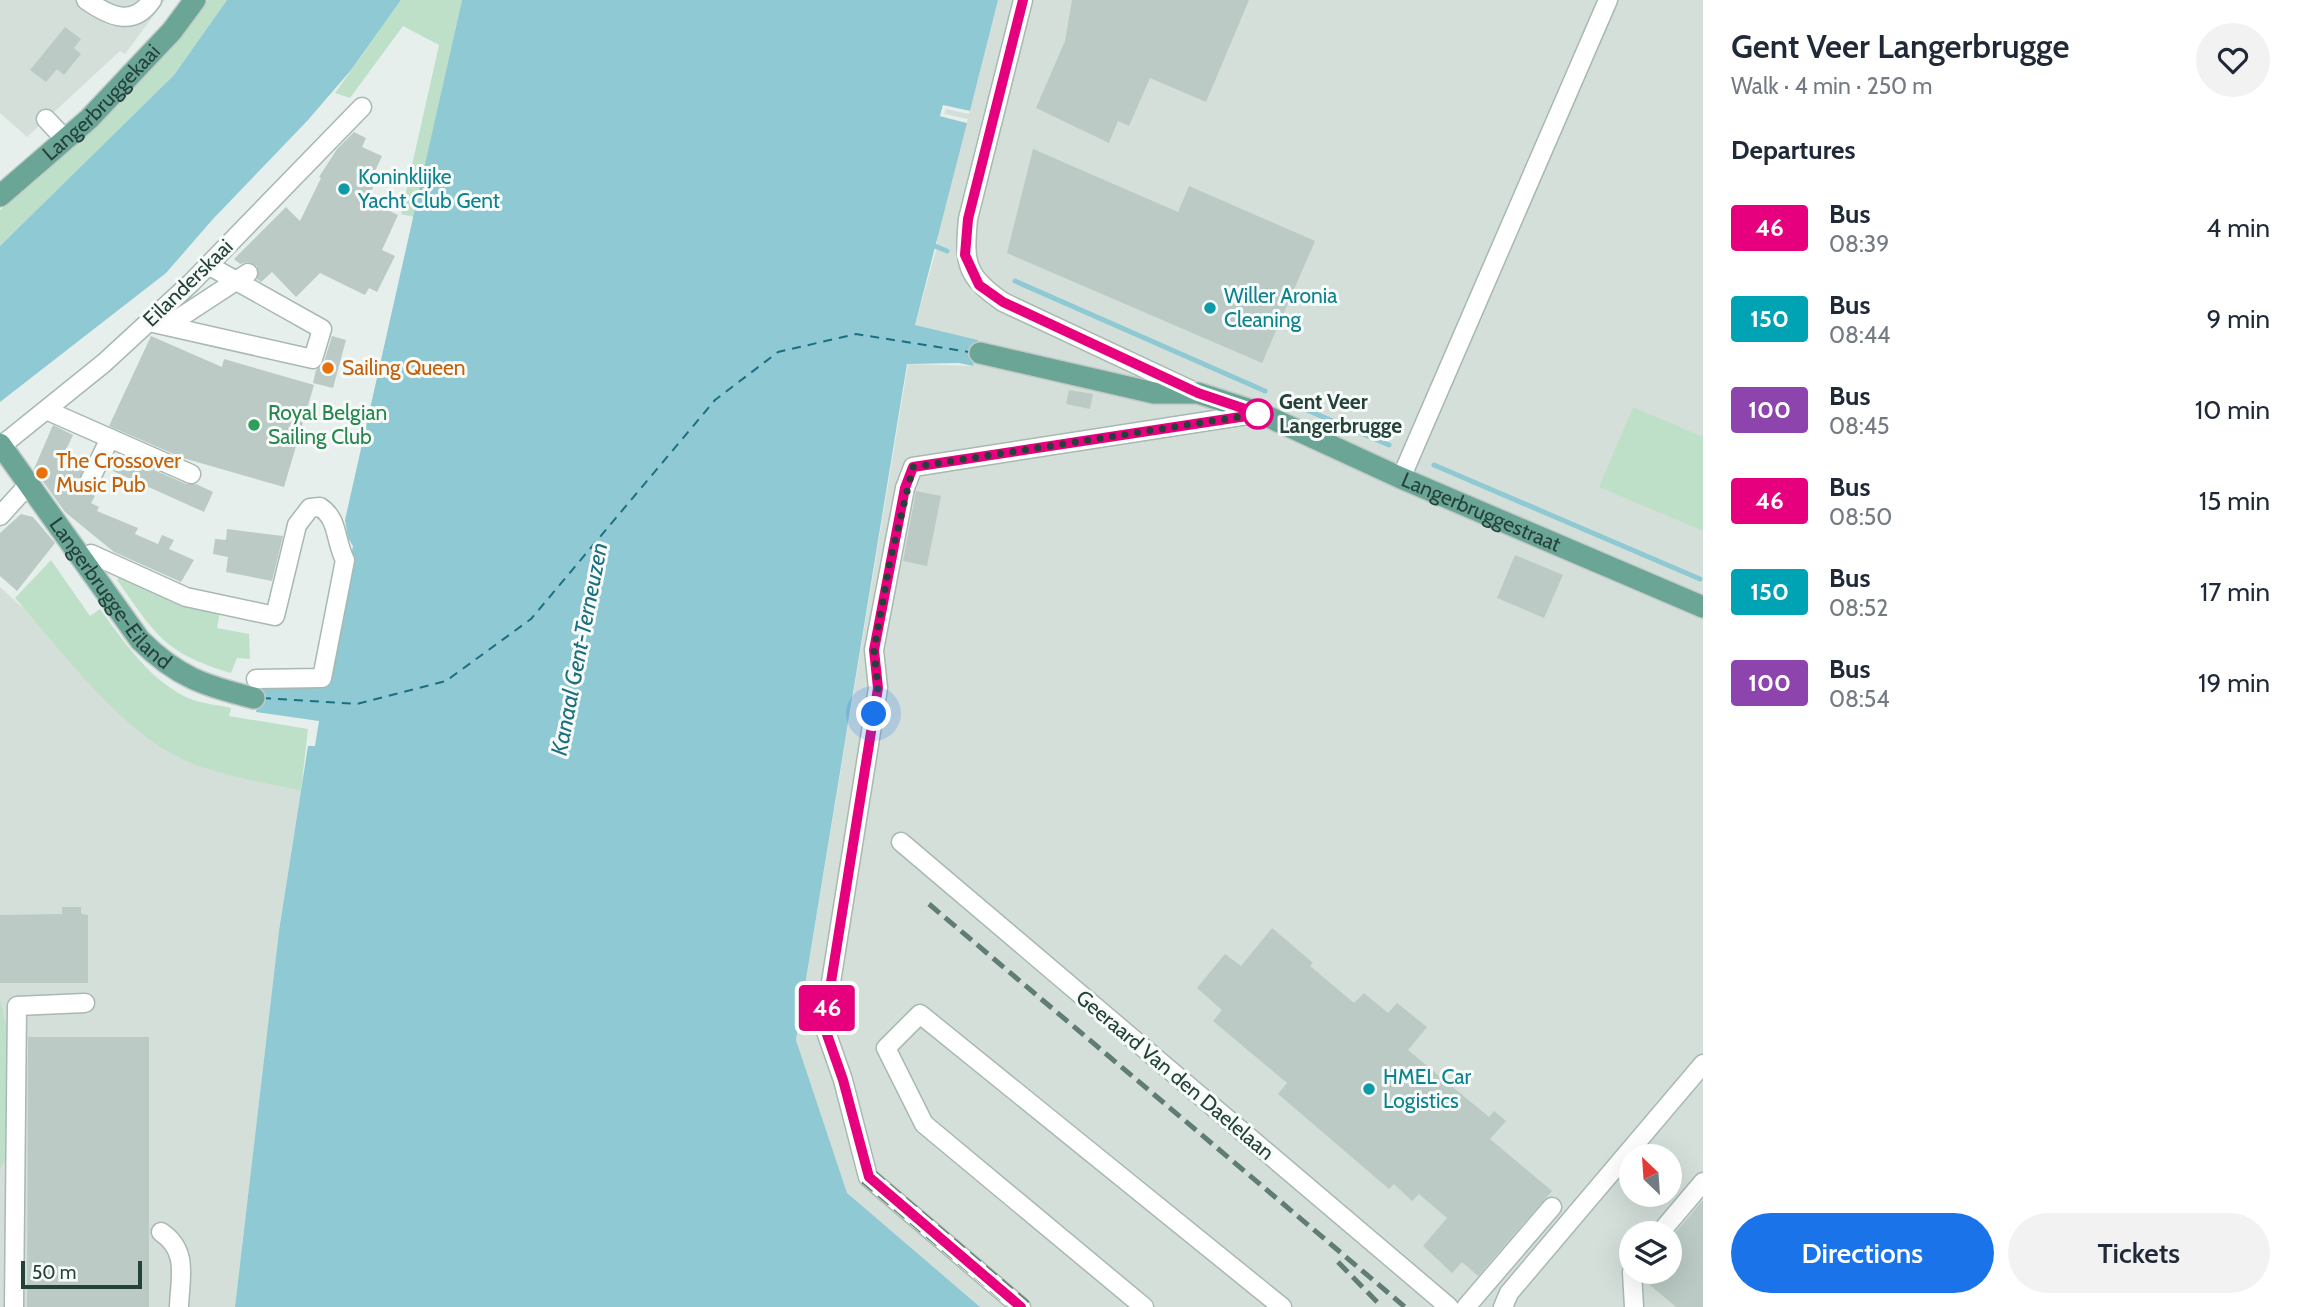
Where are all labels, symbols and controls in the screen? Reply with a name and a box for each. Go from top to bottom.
button: heart [2196,23,2270,97]
text: Gent Veer Langerbrugge [1731,26,2069,66]
street label: Langerbruggekaai [37,39,165,166]
text: Walk · 4 min · 250 m [1731,72,1933,100]
text: Departures [1731,134,1855,166]
place label: Koninklijke Yacht Club Gent [357,164,500,213]
marker: Koninklijke Yacht Club Gent [336,181,352,197]
text: Bus [1829,198,1870,230]
text: 4 min [2206,212,2270,244]
text: 46 [1755,213,1784,242]
text: 08:39 [1829,230,1889,258]
street label: Eilanderskaai [138,234,238,332]
place label: Willer Aronia Cleaning [1224,283,1337,332]
text: Bus [1829,289,1870,321]
marker: Willer Aronia Cleaning [1202,300,1218,316]
text: 9 min [2207,303,2270,335]
text: 150 [1750,304,1789,333]
text: 08:44 [1829,321,1890,349]
place label: Sailing Queen [342,355,465,380]
marker: Sailing Queen [320,360,336,376]
text: Bus [1829,380,1870,412]
place label: Gent Veer Langerbrugge [1279,389,1402,438]
text: 10 min [2195,394,2270,426]
text: 100 [1748,395,1791,424]
marker: Gent Veer Langerbrugge [1243,399,1273,429]
place label: Royal Belgian Sailing Club [268,400,387,449]
text: 08:45 [1829,412,1890,440]
marker: Royal Belgian Sailing Club [246,417,262,433]
place label: The Crossover Music Pub [56,448,181,497]
marker: The Crossover Music Pub [34,465,50,481]
street label: Langerbruggestraat [1398,467,1565,557]
text: Bus [1829,471,1870,503]
text: 15 min [2199,485,2270,517]
text: 46 [1755,486,1784,515]
text: 08:50 [1829,503,1892,531]
street label: Langerbrugge-Eiland [45,512,176,674]
water label: Kanaal Gent-Terneuzen [545,540,613,758]
text: Bus [1829,562,1870,594]
text: 17 min [2200,576,2270,608]
text: 150 [1750,577,1789,606]
text: 08:52 [1829,594,1888,622]
text: Bus [1829,653,1870,685]
text: 19 min [2198,667,2270,699]
text: 100 [1748,668,1791,697]
text: 08:54 [1829,685,1890,713]
your location [856,696,891,731]
street label: Geeraard Van den Daelelaan [1071,984,1279,1165]
line badge: 46 [796,985,858,1031]
text: 46 [813,993,841,1022]
place label: HMEL Car Logistics [1383,1064,1472,1113]
marker: HMEL Car Logistics [1361,1081,1377,1097]
north arrow [1619,1144,1682,1208]
map controls [1619,1144,1682,1284]
button: Directions [1731,1213,1994,1293]
button: Tickets [2008,1213,2270,1293]
button: layers [1619,1221,1682,1284]
scale bar [21,1258,142,1290]
text: 50 m [32,1261,76,1284]

